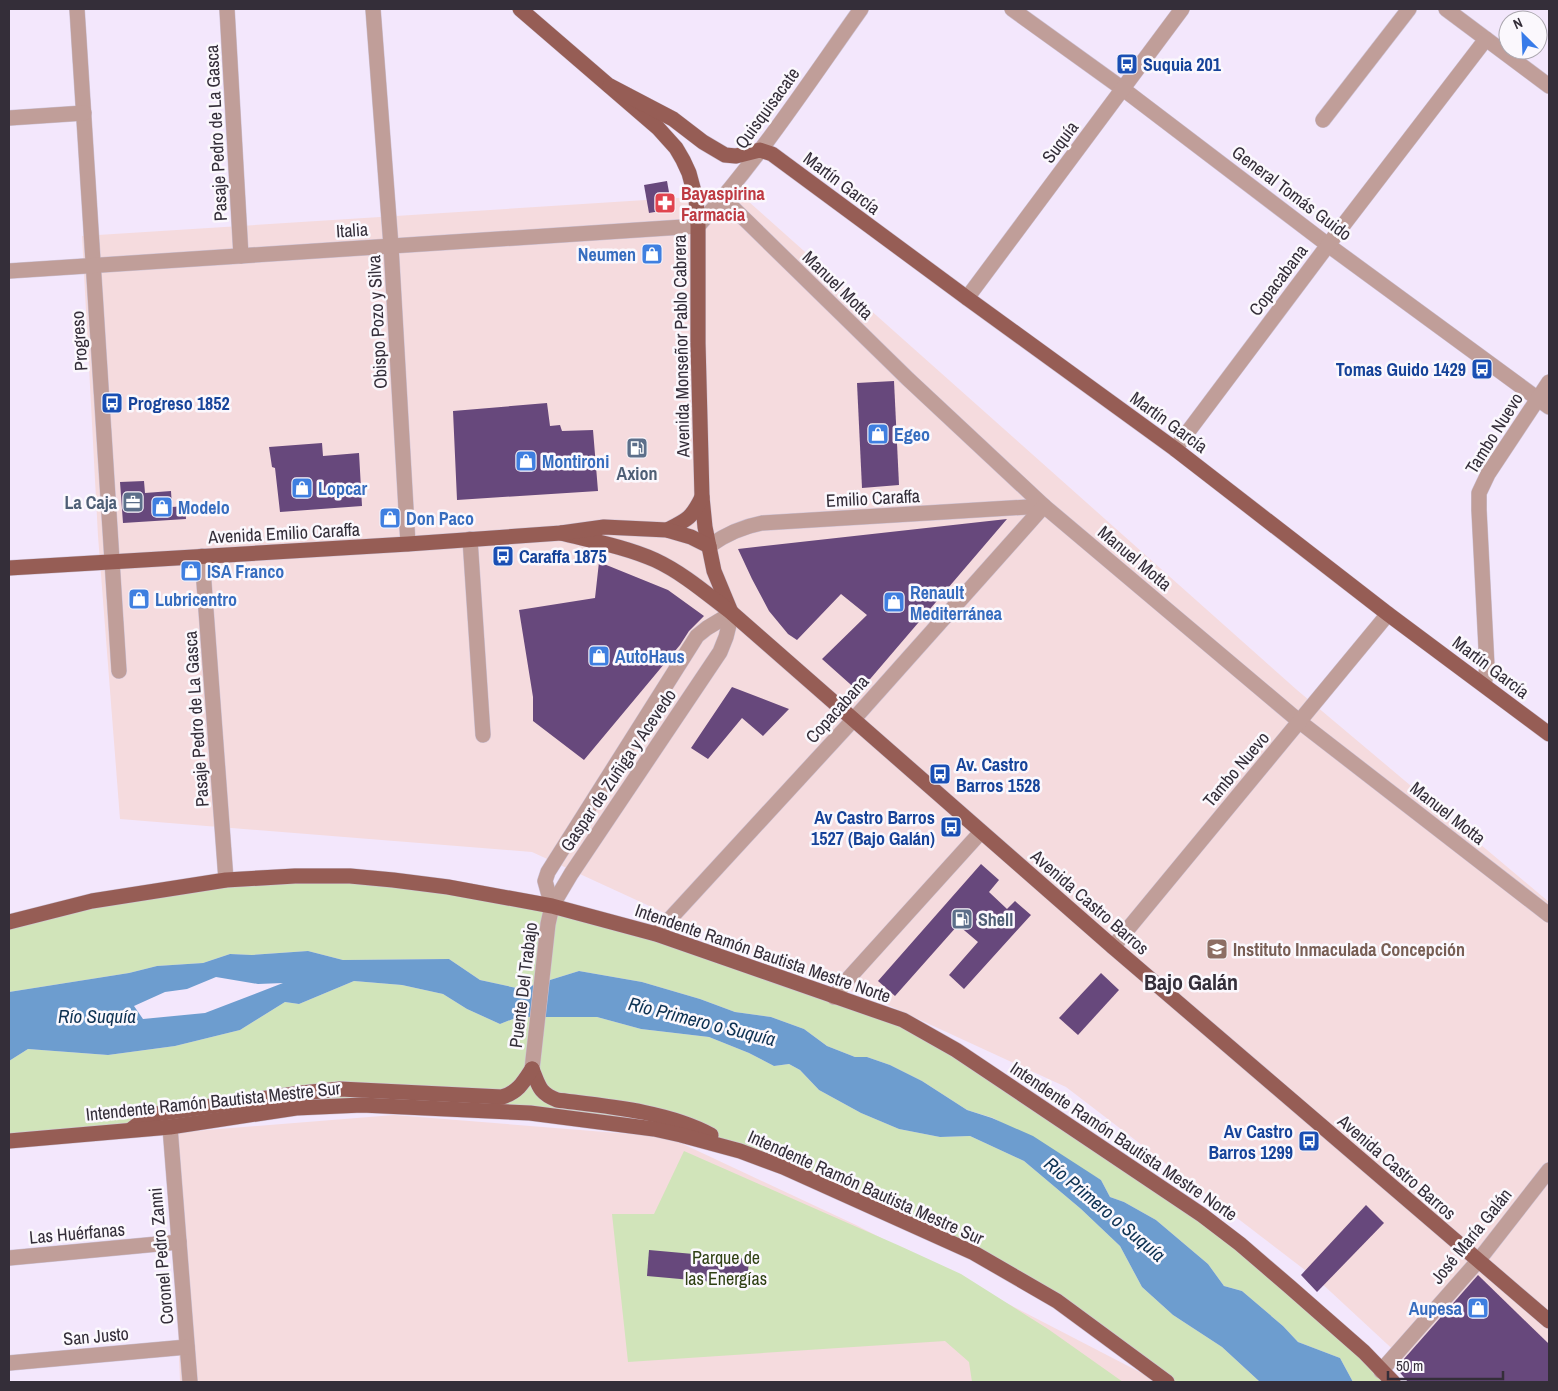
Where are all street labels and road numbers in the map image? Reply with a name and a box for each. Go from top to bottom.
street label: Pasaje Pedro de La Gasca [199,44,233,222]
street label: Quisquisacate [729,62,805,154]
street label: Suquía [1036,116,1084,168]
street label: General Tomás Guido [1227,140,1357,246]
street label: Martín García [798,146,886,220]
street label: Italia [335,216,369,244]
street label: Avenida Monseñor Pablo Cabrera [667,234,695,459]
street label: Copacabana [1243,239,1313,321]
street label: Manuel Motta [797,245,879,325]
street label: Obispo Pozo y Silva [361,255,393,389]
street label: Progreso [64,310,94,372]
street label: Martín García [1125,385,1213,459]
street label: Tambo Nuevo [1459,388,1529,478]
street label: Emilio Caraffa [825,483,921,513]
street label: Avenida Emilio Caraffa [206,517,361,550]
street label: Manuel Motta [1093,520,1177,596]
street label: Pasaje Pedro de La Gasca [177,630,215,808]
street label: Martín García [1447,630,1535,704]
street label: Copacabana [800,670,874,748]
street label: Gaspar de Zuñiga y Acevedo [554,684,682,856]
street label: Tambo Nuevo [1197,726,1275,812]
street label: Manuel Motta [1405,776,1491,850]
street label: Avenida Castro Barros [1025,843,1154,960]
street label: Intendente Ramón Bautista Mestre Norte [632,897,894,1009]
street label: Puente Del Trabajo [503,921,543,1049]
street label: Intendente Ramón Bautista Mestre Norte [1005,1055,1243,1227]
street label: Intendente Ramón Bautista Mestre Sur [84,1075,342,1127]
street label: Avenida Castro Barros [1332,1108,1461,1225]
street label: Intendente Ramón Bautista Mestre Sur [744,1124,988,1251]
street label: José María Galán [1425,1183,1517,1289]
street label: Coronel Pedro Zanni [143,1187,179,1325]
street label: Las Huérfanas [28,1216,126,1250]
street label: San Justo [62,1321,130,1351]

